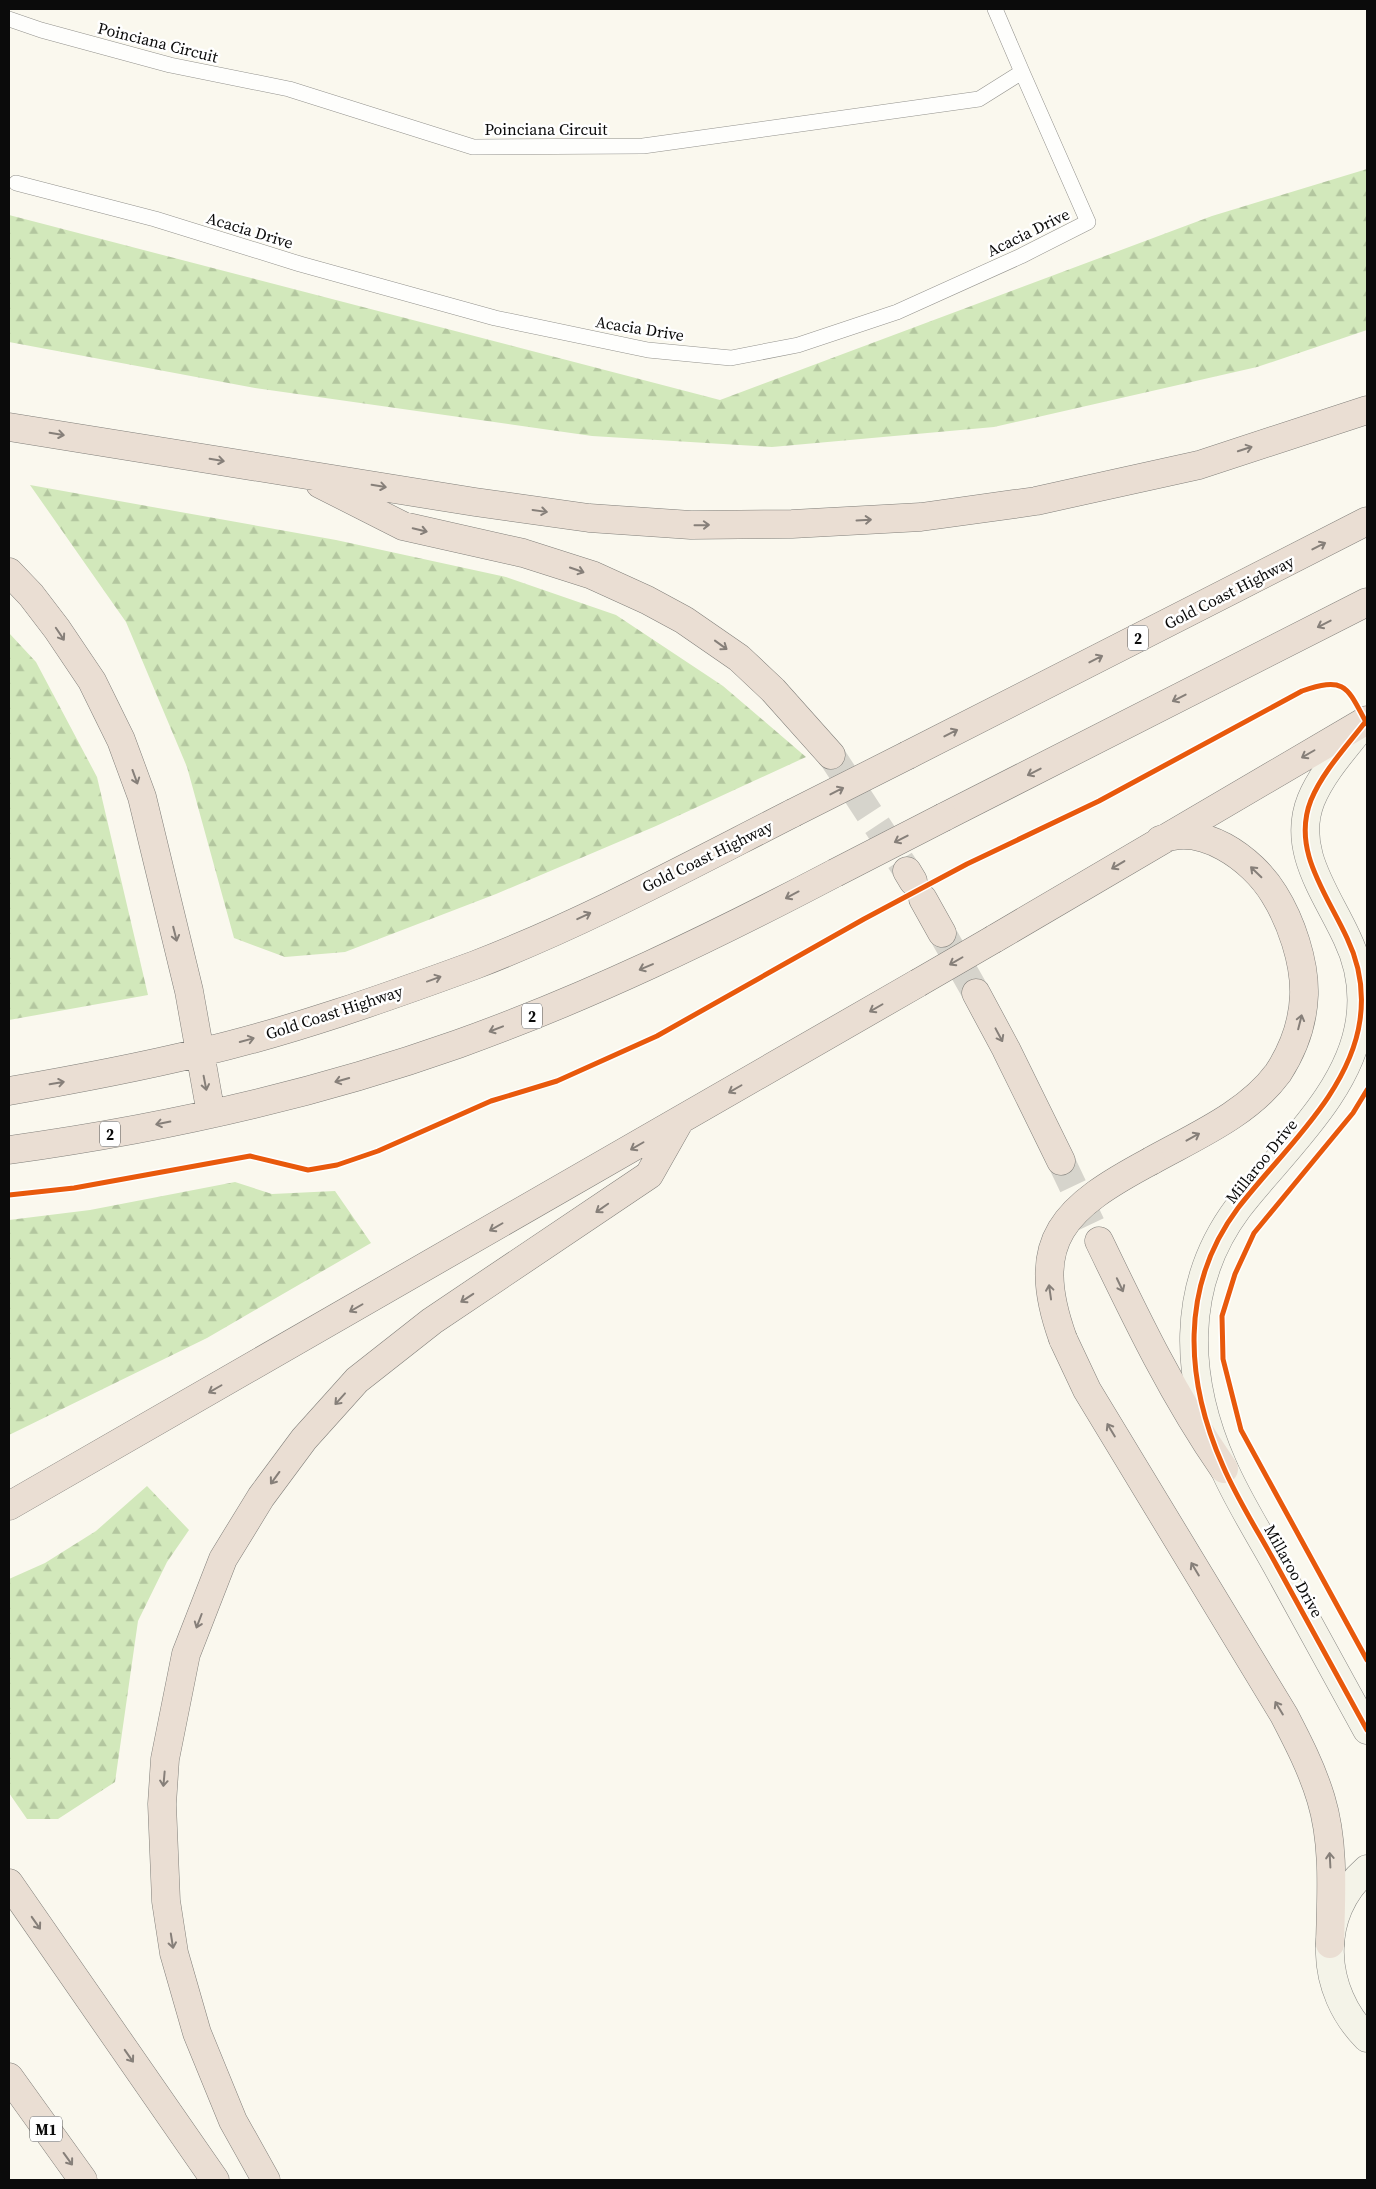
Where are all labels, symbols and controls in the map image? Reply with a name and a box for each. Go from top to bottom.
street label: Poinciana Circuit [96,16,221,68]
street label: Poinciana Circuit [484,118,608,140]
street label: Acacia Drive [983,203,1073,261]
street label: Acacia Drive [204,206,296,254]
street label: Acacia Drive [594,310,686,346]
one-way arrow [49,430,65,440]
one-way arrow [1237,444,1253,454]
one-way arrow [209,455,225,465]
one-way arrow [371,482,387,492]
one-way arrow [532,506,548,516]
one-way arrow [856,516,872,525]
one-way arrow [693,520,709,530]
one-way arrow [411,525,427,535]
one-way arrow [1311,541,1326,550]
street label: Gold Coast Highway [1160,549,1298,634]
one-way arrow [569,566,584,575]
one-way arrow [1317,620,1332,629]
one-way arrow [55,626,65,640]
road number: 2 [1128,626,1148,650]
one-way arrow [714,640,728,650]
one-way arrow [1088,654,1103,663]
one-way arrow [1172,694,1187,703]
one-way arrow [944,728,959,738]
one-way arrow [1302,750,1316,760]
one-way arrow [1027,768,1042,777]
one-way arrow [131,769,140,784]
one-way arrow [829,786,844,795]
street label: Gold Coast Highway [638,814,777,897]
one-way arrow [894,835,909,844]
one-way arrow [1111,861,1125,871]
one-way arrow [1249,866,1262,878]
one-way arrow [785,891,800,900]
one-way arrow [576,911,591,921]
one-way arrow [171,926,181,942]
one-way arrow [949,957,964,967]
one-way arrow [639,963,654,973]
one-way arrow [426,974,442,983]
street label: Gold Coast Highway [263,979,406,1045]
one-way arrow [870,1003,884,1013]
road number: 2 [522,1004,542,1028]
one-way arrow [1296,1015,1305,1031]
one-way arrow [489,1025,504,1034]
one-way arrow [994,1028,1004,1043]
one-way arrow [238,1035,254,1045]
one-way arrow [201,1075,211,1091]
one-way arrow [334,1076,350,1086]
one-way arrow [48,1077,64,1087]
one-way arrow [729,1085,743,1095]
street label: Millaroo Drive [1220,1114,1302,1208]
one-way arrow [156,1119,172,1128]
road number: 2 [100,1122,120,1146]
one-way arrow [1186,1132,1201,1142]
one-way arrow [631,1141,645,1151]
one-way arrow [595,1203,609,1213]
one-way arrow [489,1222,504,1232]
one-way arrow [1116,1277,1125,1292]
one-way arrow [1045,1285,1055,1301]
one-way arrow [460,1293,474,1303]
one-way arrow [348,1303,363,1313]
one-way arrow [207,1384,222,1394]
one-way arrow [334,1392,346,1405]
one-way arrow [1105,1423,1115,1437]
one-way arrow [270,1471,280,1485]
street label: Millaroo Drive [1259,1521,1329,1621]
one-way arrow [1190,1562,1200,1576]
one-way arrow [194,1613,203,1628]
one-way arrow [1274,1701,1284,1715]
one-way arrow [159,1770,168,1786]
one-way arrow [1326,1852,1335,1868]
one-way arrow [31,1916,41,1930]
one-way arrow [167,1932,177,1948]
one-way arrow [124,2049,134,2063]
road number: M1 [30,2116,62,2142]
one-way arrow [63,2152,73,2166]

